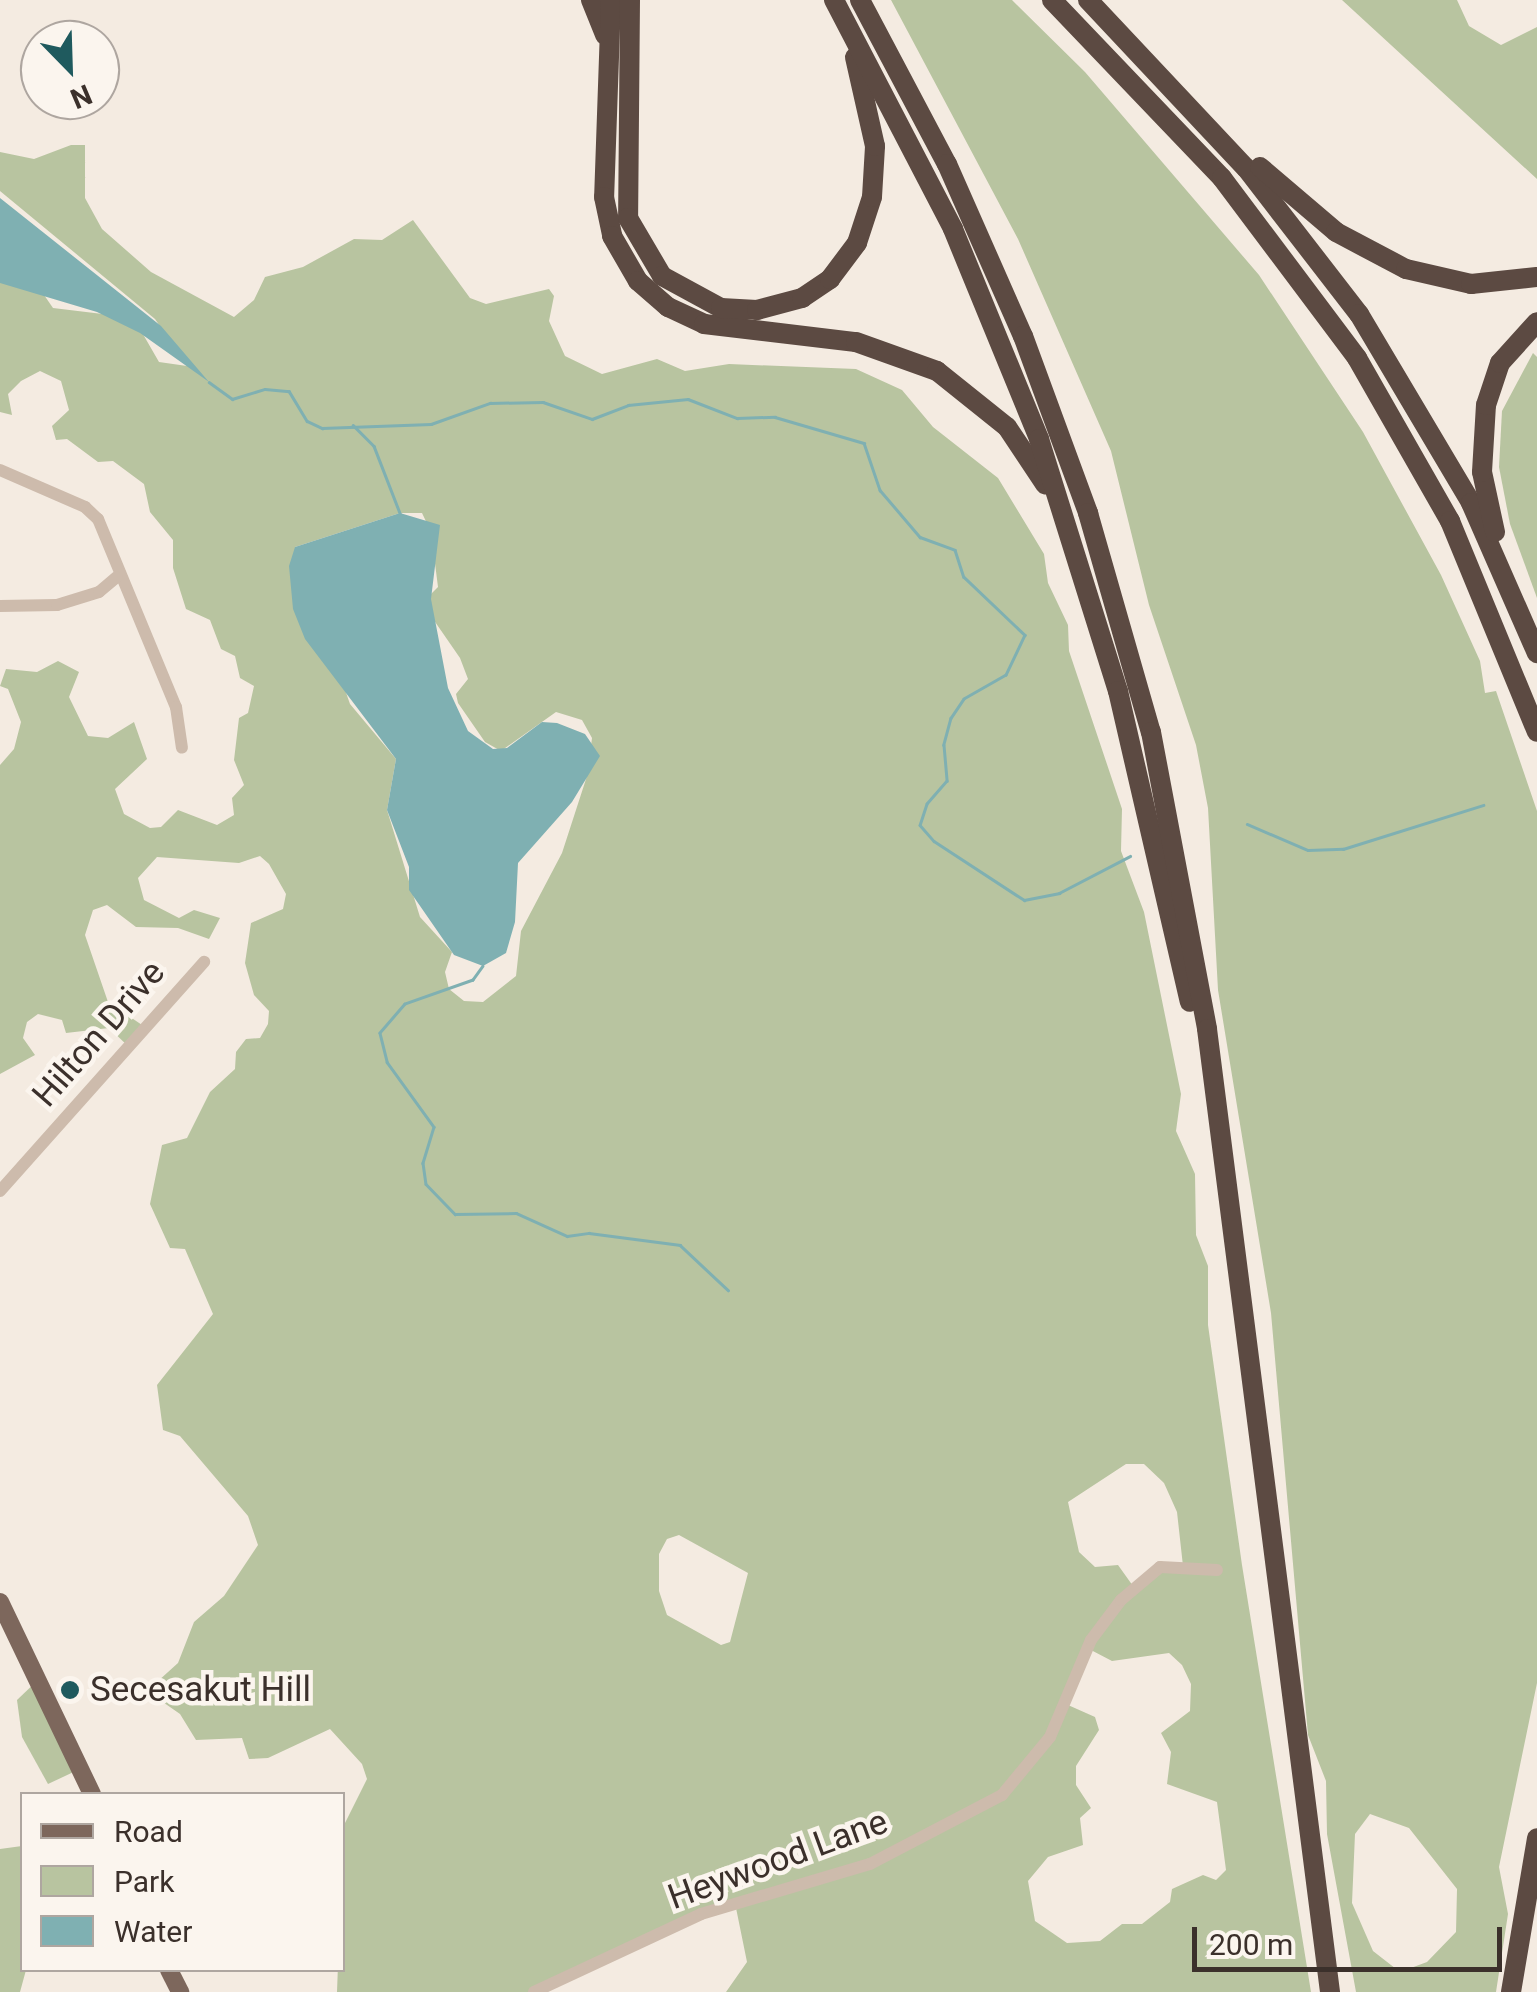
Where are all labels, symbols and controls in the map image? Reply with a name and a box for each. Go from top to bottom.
north arrow [20,20,120,120]
text: N [66,77,97,115]
street label: Hilton Drive [24,952,174,1116]
place label: Secesakut Hill [90,1669,311,1711]
marker: Secesakut Hill [59,1679,81,1701]
legend [20,1792,345,1972]
street label: Heywood Lane [663,1801,893,1919]
text: Road [114,1814,183,1849]
text: Park [114,1864,174,1899]
scale bar [1197,1907,1507,1969]
text: Water [114,1914,192,1949]
text: 200 m [1209,1927,1293,1962]

